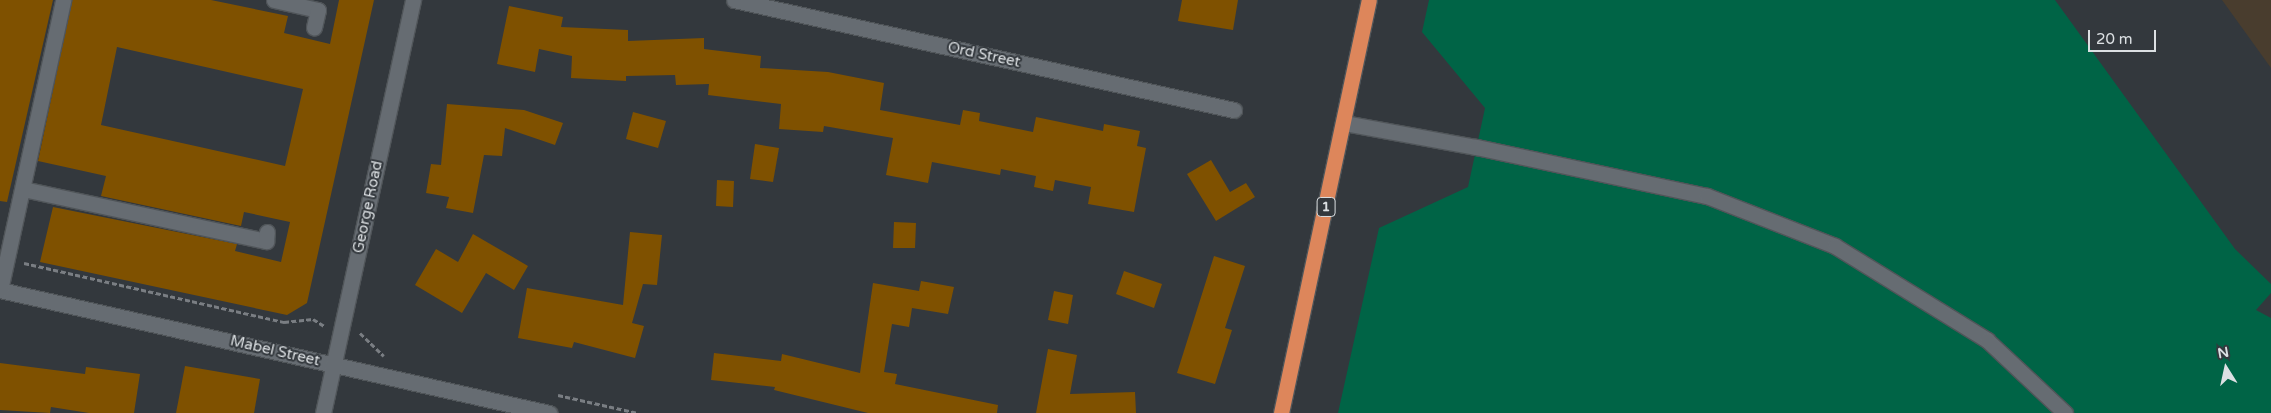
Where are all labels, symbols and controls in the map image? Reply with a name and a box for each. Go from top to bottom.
scale bar [2091,20,2158,52]
text: 20 m [2096,30,2133,48]
street label: Ord Street [946,39,1022,71]
street label: George Road [349,159,387,255]
road number: 1 [1316,196,1336,218]
street label: Mabel Street [228,332,322,370]
north arrow [2201,343,2251,393]
text: N [2216,343,2230,362]

